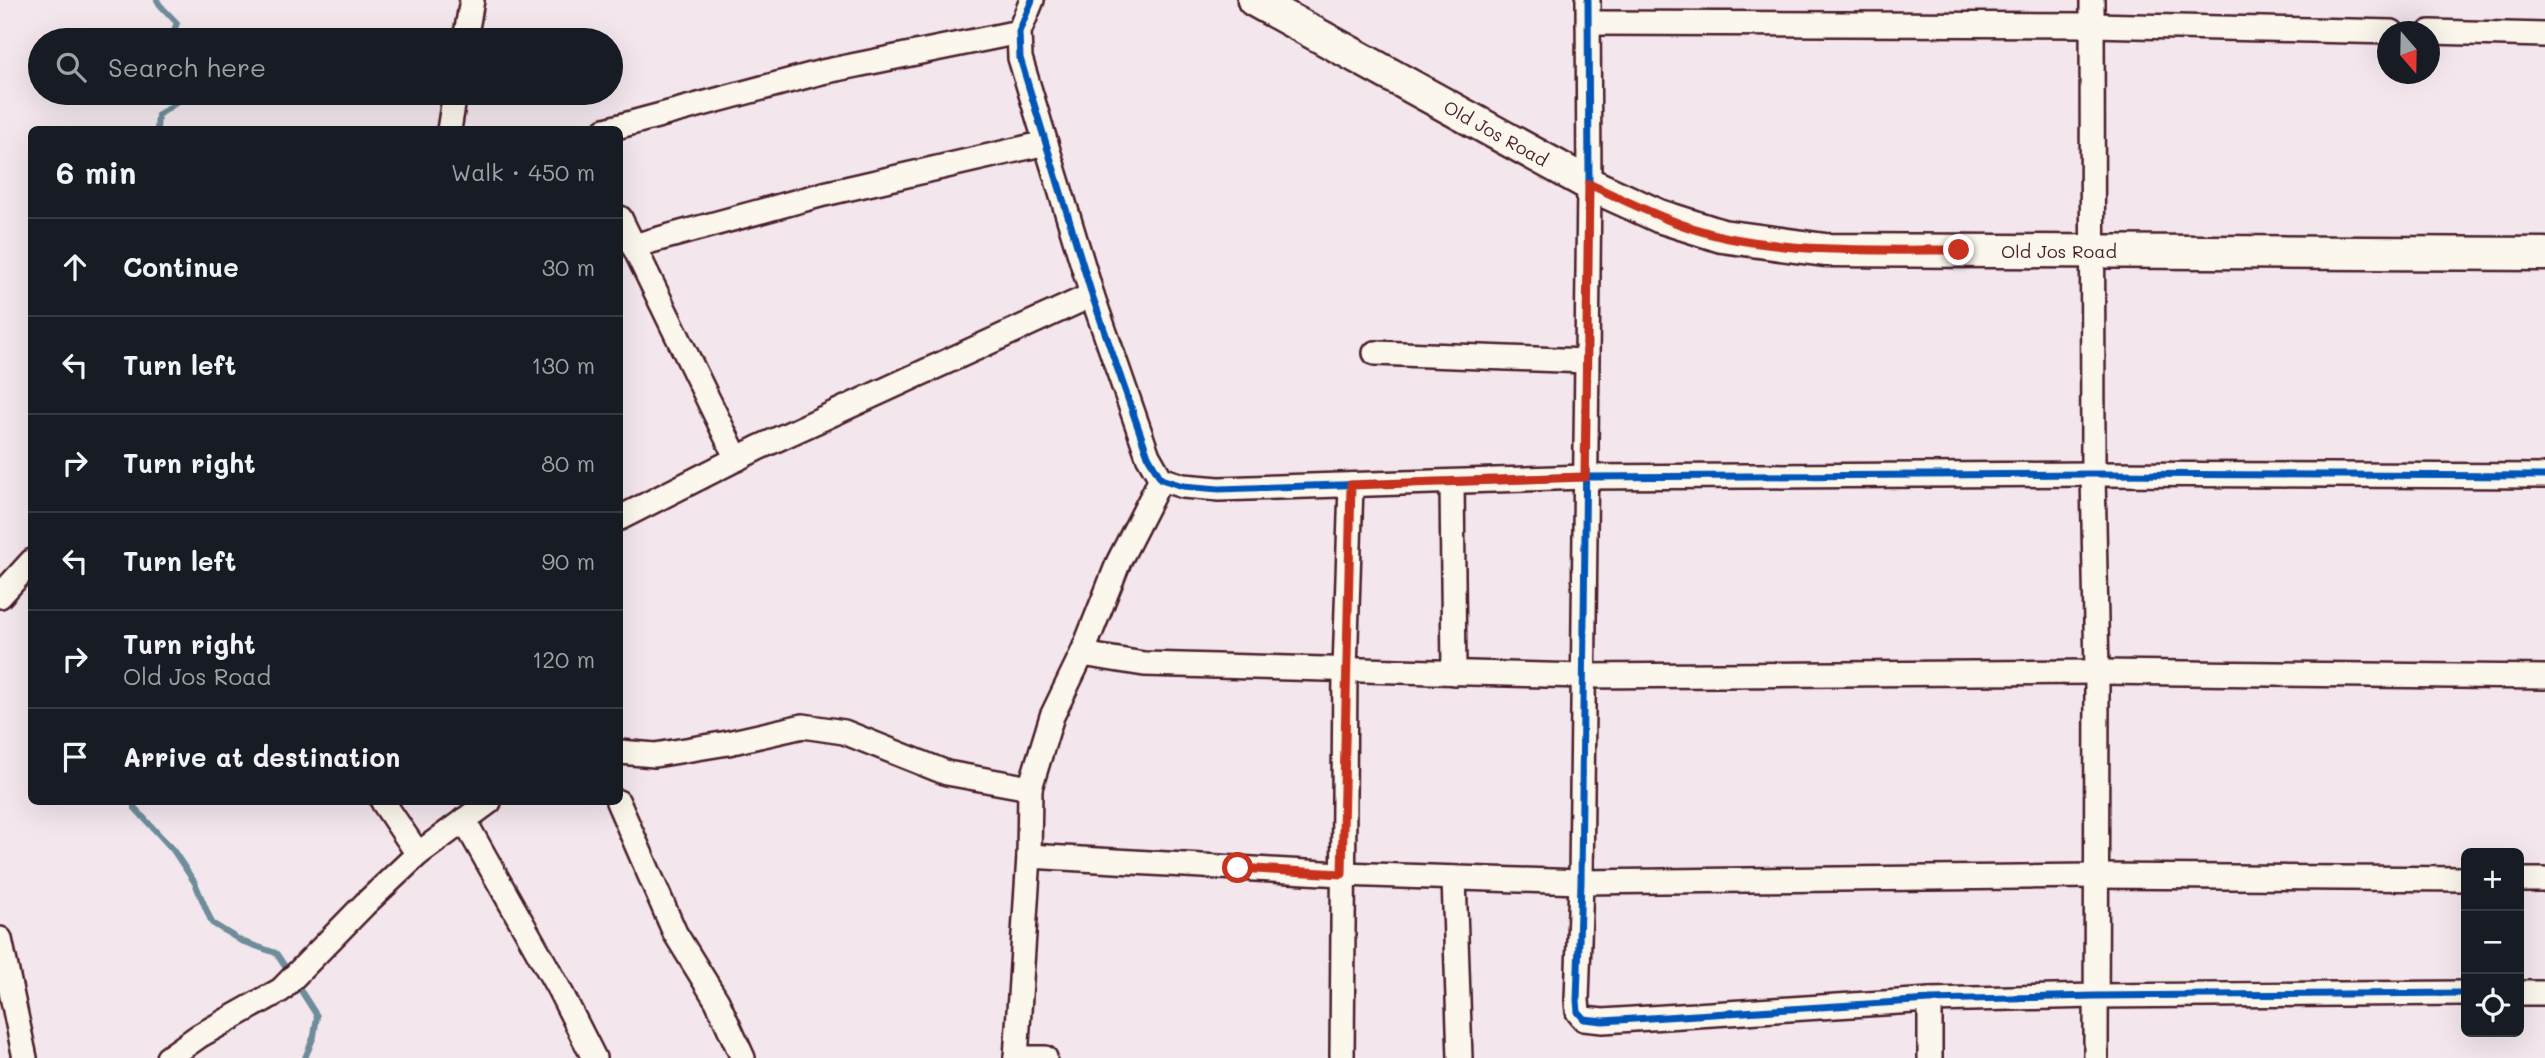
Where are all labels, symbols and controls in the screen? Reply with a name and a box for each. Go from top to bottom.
north arrow [2377,21,2440,84]
search box [28,28,623,105]
icon: search [52,48,90,86]
text: Search here [108,50,266,84]
street label: Old Jos Road [1440,94,1552,172]
text: 6 min [56,152,136,192]
text: Walk · 450 m [451,157,595,187]
route end [1943,234,1974,265]
street label: Old Jos Road [2001,239,2117,263]
icon: ahead [56,248,94,286]
text: Continue [123,250,239,284]
text: 30 m [542,252,595,282]
icon: left [56,346,94,384]
text: Turn left [123,348,236,382]
text: 130 m [531,350,595,380]
icon: right [56,444,94,482]
text: Turn right [123,446,256,480]
text: 80 m [541,448,595,478]
icon: left [56,542,94,580]
text: Turn left [123,544,236,578]
text: 90 m [542,546,595,576]
text: Turn right [123,627,256,661]
icon: right [56,640,94,678]
text: 120 m [532,644,595,674]
text: Old Jos Road [123,661,271,691]
icon: arrive [56,738,94,776]
text: Arrive at destination [123,740,400,774]
map controls [2461,848,2524,1037]
button: + [2461,848,2524,911]
route start [1222,852,1253,883]
button: − [2461,911,2524,974]
button: locate [2461,974,2524,1037]

